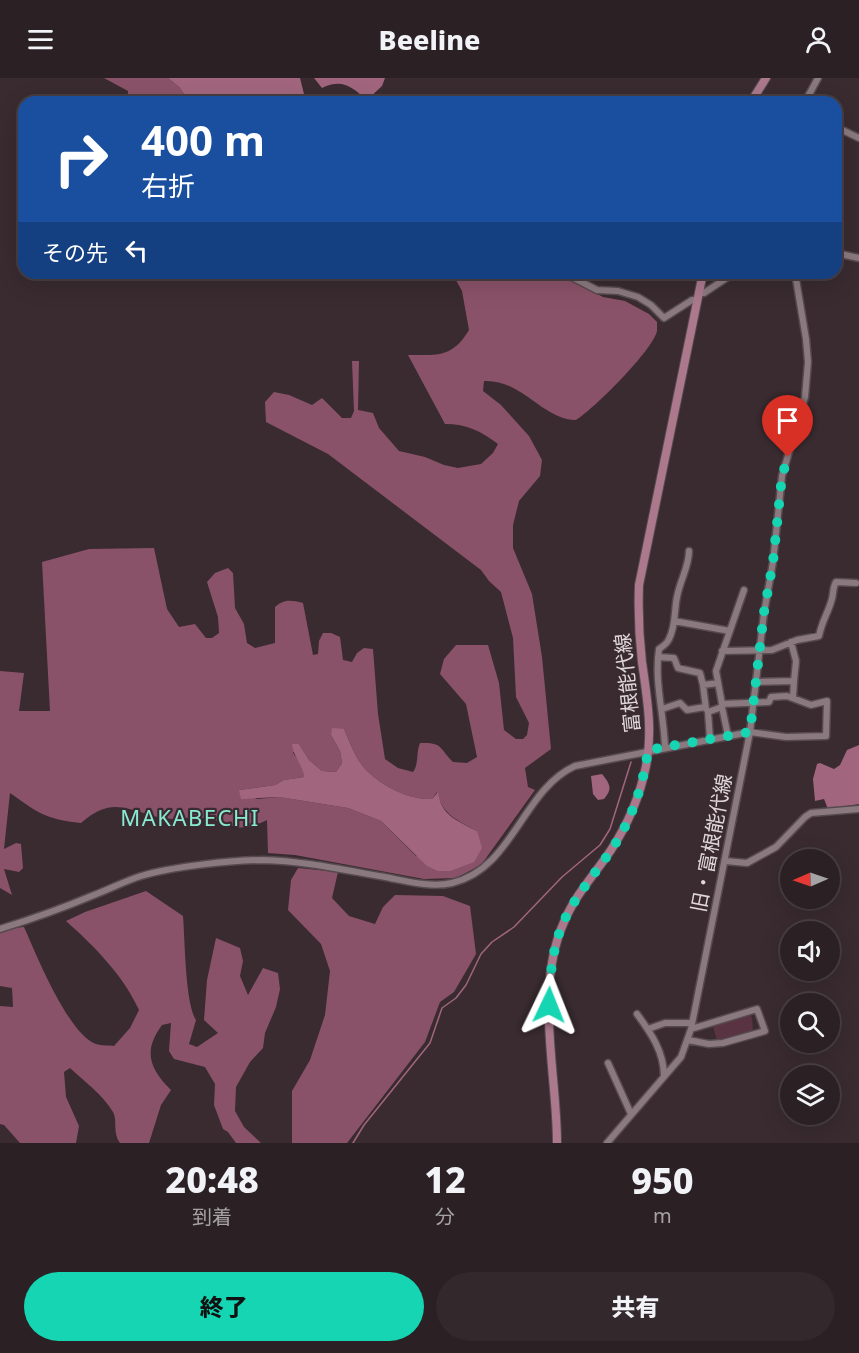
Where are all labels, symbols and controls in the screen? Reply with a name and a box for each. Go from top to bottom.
text: Beeline [379,21,480,58]
icon: menu [24,23,57,56]
icon: person [802,23,835,56]
text: 400 m [141,111,265,168]
icon: right [42,120,120,198]
text: 右折 [141,167,195,204]
icon: left [120,234,153,267]
text: その先 [42,237,108,267]
pin [762,395,813,457]
icon: arrive [771,404,804,437]
street label: 富根能代線 [608,632,646,734]
street label: 旧・富根能代線 [684,772,738,914]
district label: MAKABECHI [120,802,260,832]
north arrow [780,849,840,909]
map controls [780,849,840,1125]
button: sound [780,921,840,981]
position arrow [517,973,581,1037]
button: search [780,993,840,1053]
button: layers [780,1065,840,1125]
text: 20:48 [165,1155,259,1204]
text: 12 [424,1155,466,1204]
text: 950 [631,1156,694,1205]
text: m [653,1202,672,1229]
text: 到着 [192,1203,232,1230]
text: 分 [435,1203,455,1230]
button: 終了 [24,1272,424,1341]
button: 共有 [436,1272,835,1341]

